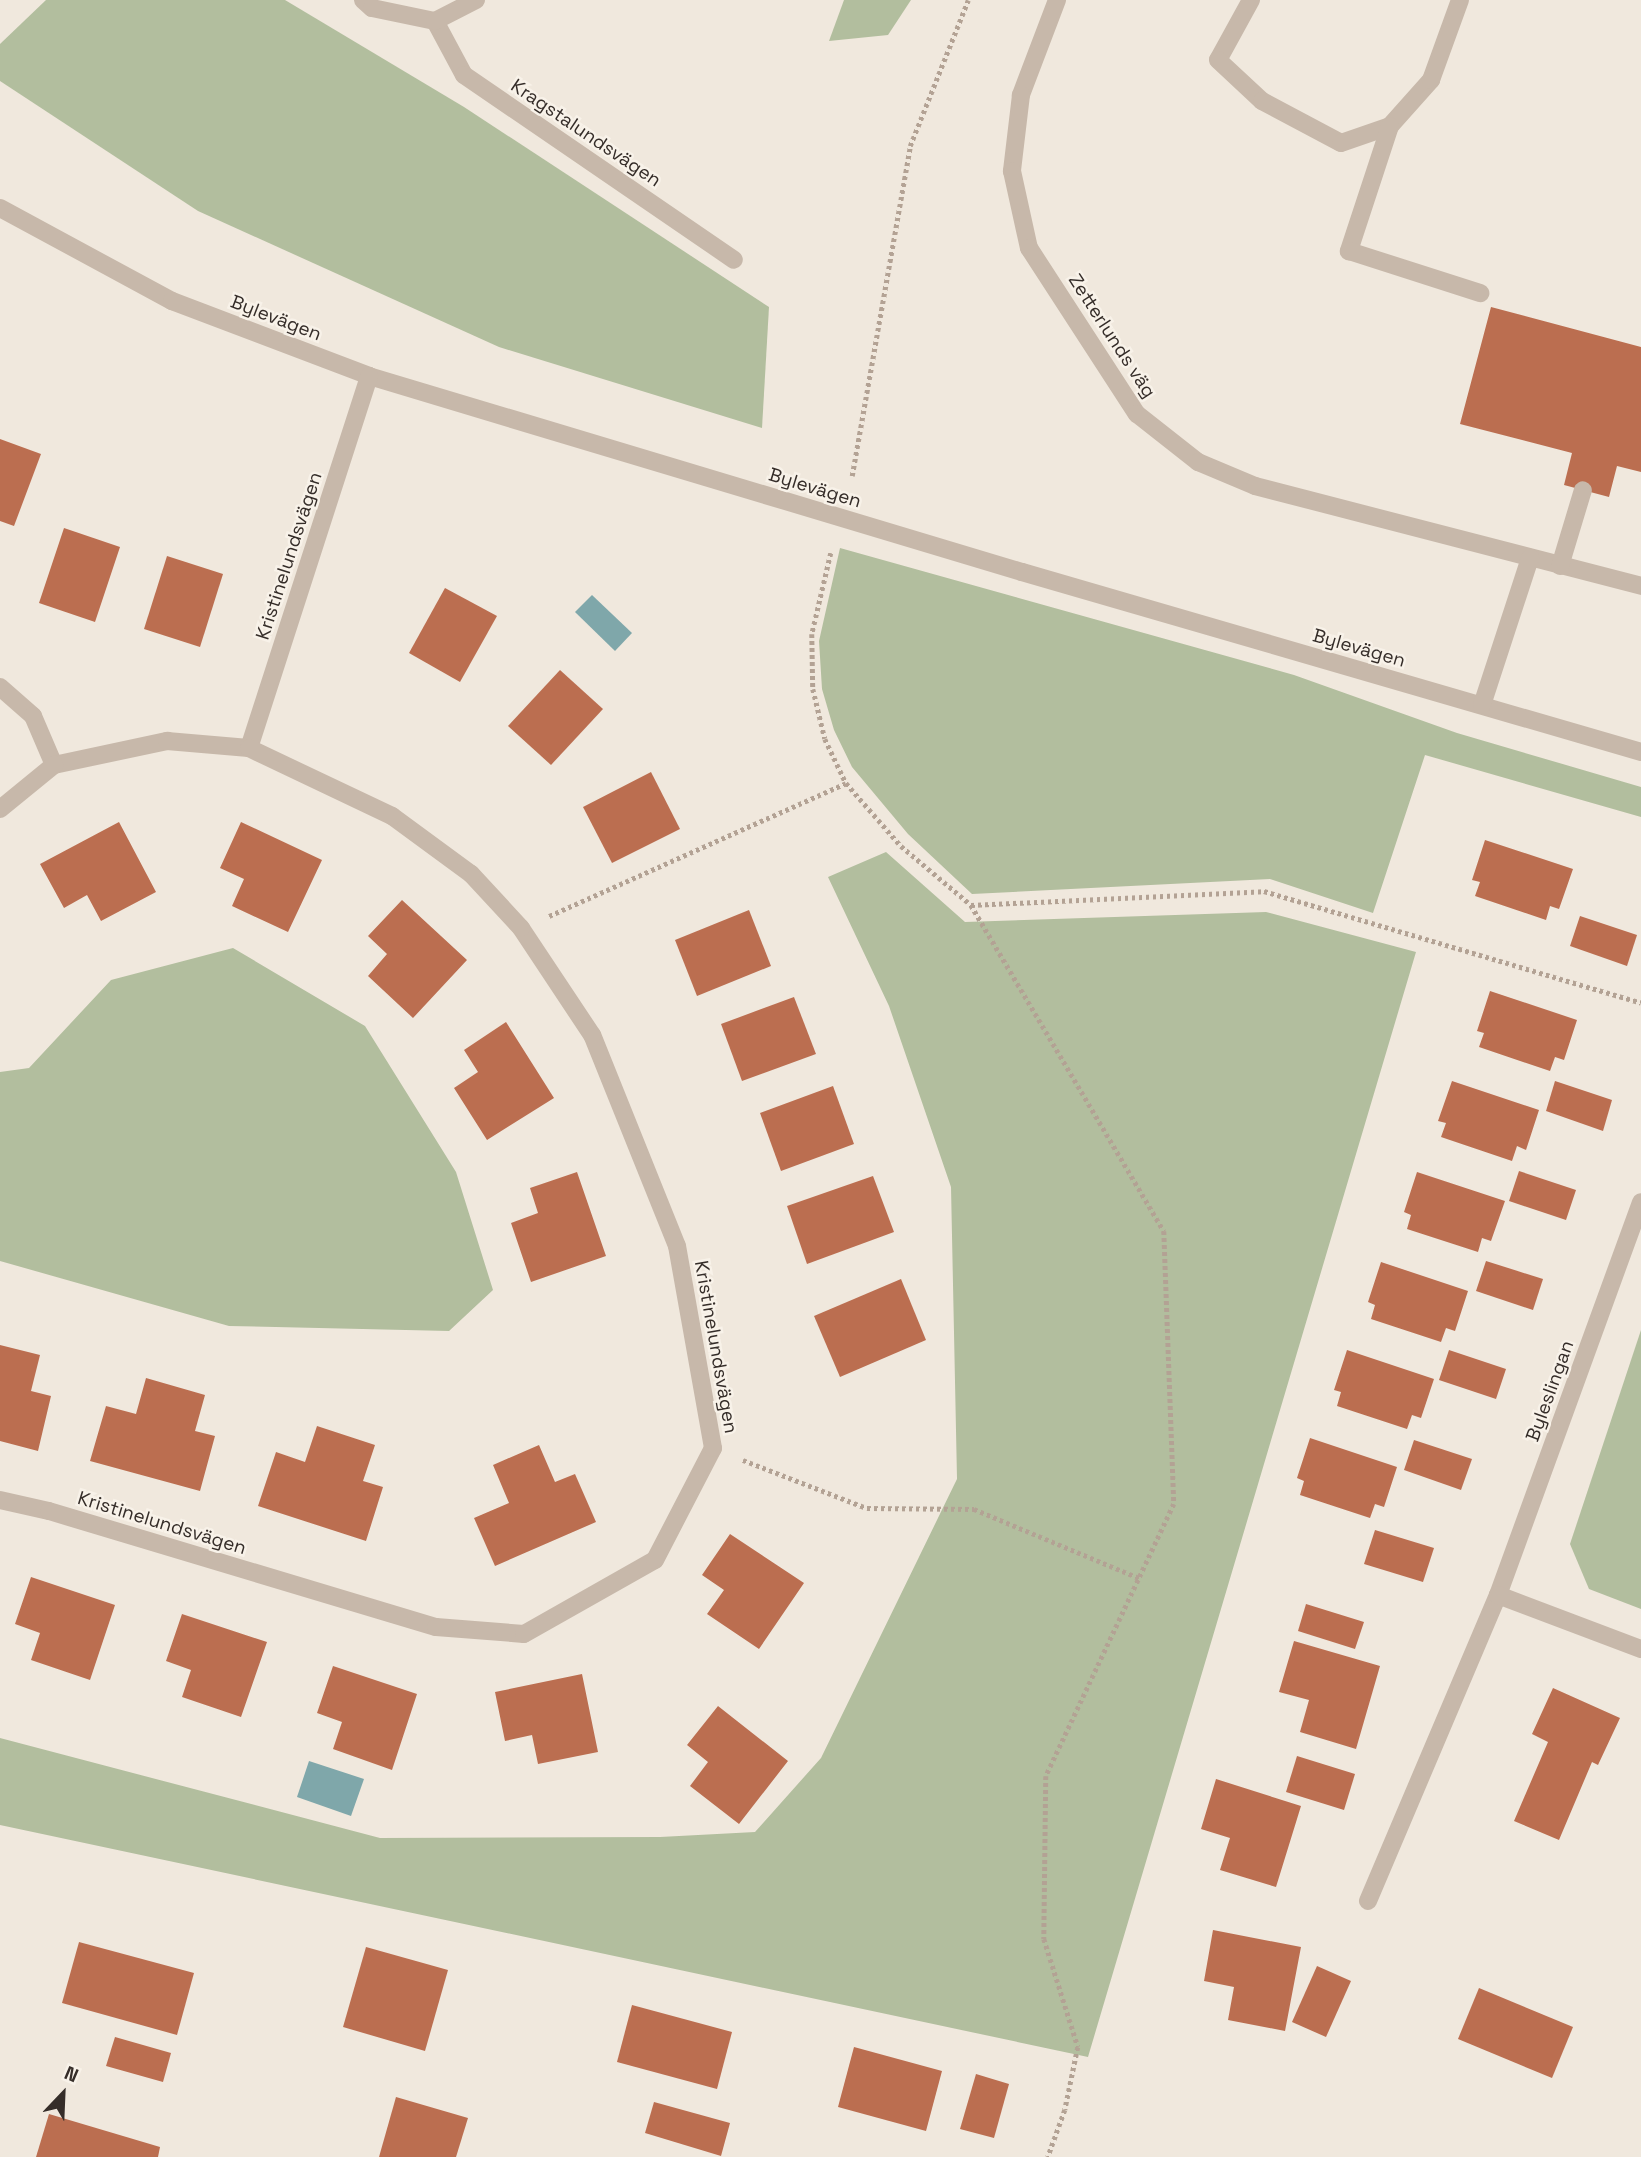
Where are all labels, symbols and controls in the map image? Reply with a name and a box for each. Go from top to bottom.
street label: Kragstalundsvägen [507,74,665,192]
street label: Zetterlunds väg [1063,270,1161,402]
street label: Bylevägen [227,290,325,346]
street label: Bylevägen [766,463,864,513]
street label: Kristinelundsvägen [251,469,327,643]
street label: Bylevägen [1310,624,1408,672]
street label: Kristinelundsvägen [690,1259,742,1435]
street label: Byleslingan [1521,1337,1579,1445]
street label: Kristinelundsvägen [75,1487,249,1559]
north arrow [28,2059,98,2129]
text: N [61,2060,82,2088]

